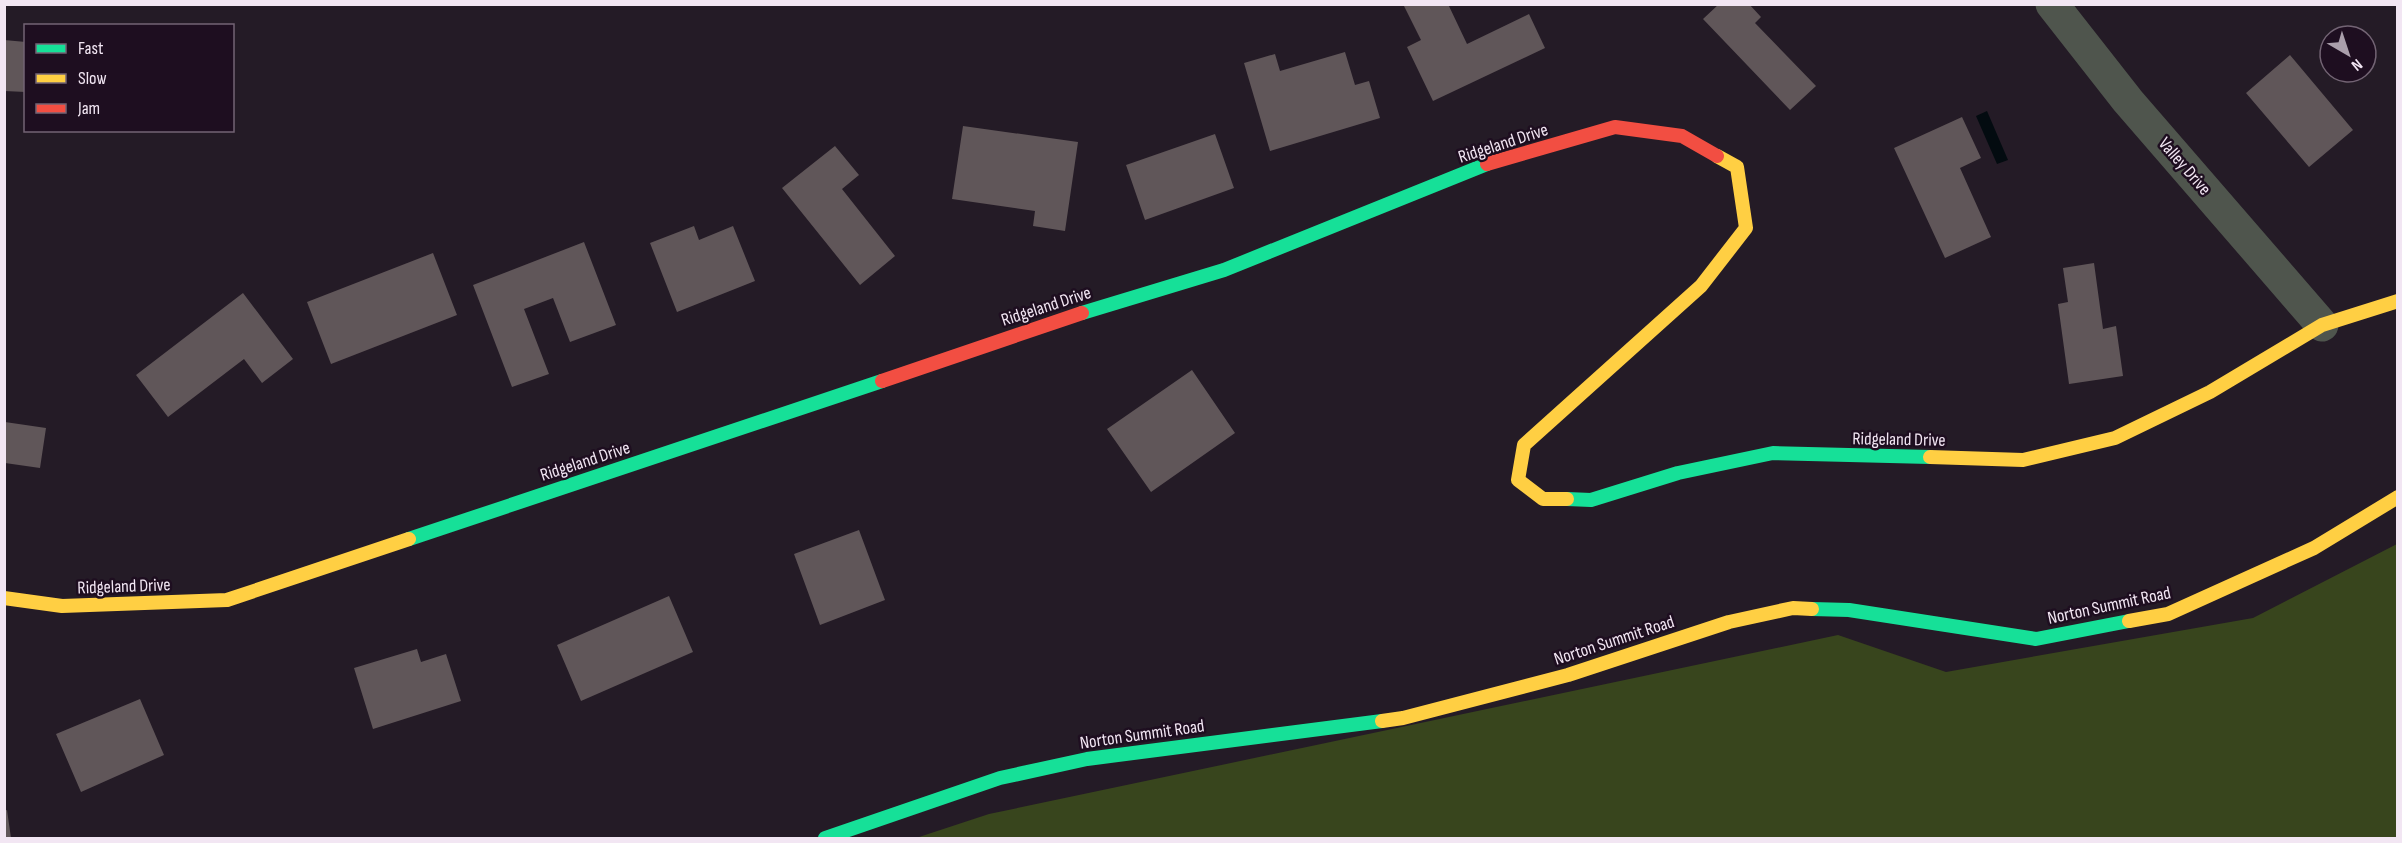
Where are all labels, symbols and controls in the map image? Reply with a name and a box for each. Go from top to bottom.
legend [24,24,234,132]
north arrow [2318,24,2378,84]
text: Fast [78,38,104,59]
text: N [2347,54,2366,75]
text: Slow [78,68,107,89]
text: Jam [77,98,100,119]
street label: Ridgeland Drive [1456,119,1551,168]
street label: Valley Drive [2154,133,2215,199]
street label: Ridgeland Drive [999,282,1094,331]
street label: Ridgeland Drive [1852,428,1946,451]
street label: Ridgeland Drive [538,437,633,486]
street label: Ridgeland Drive [77,574,171,599]
street label: Norton Summit Road [2046,582,2173,629]
street label: Norton Summit Road [1551,611,1677,670]
street label: Norton Summit Road [1078,715,1206,754]

